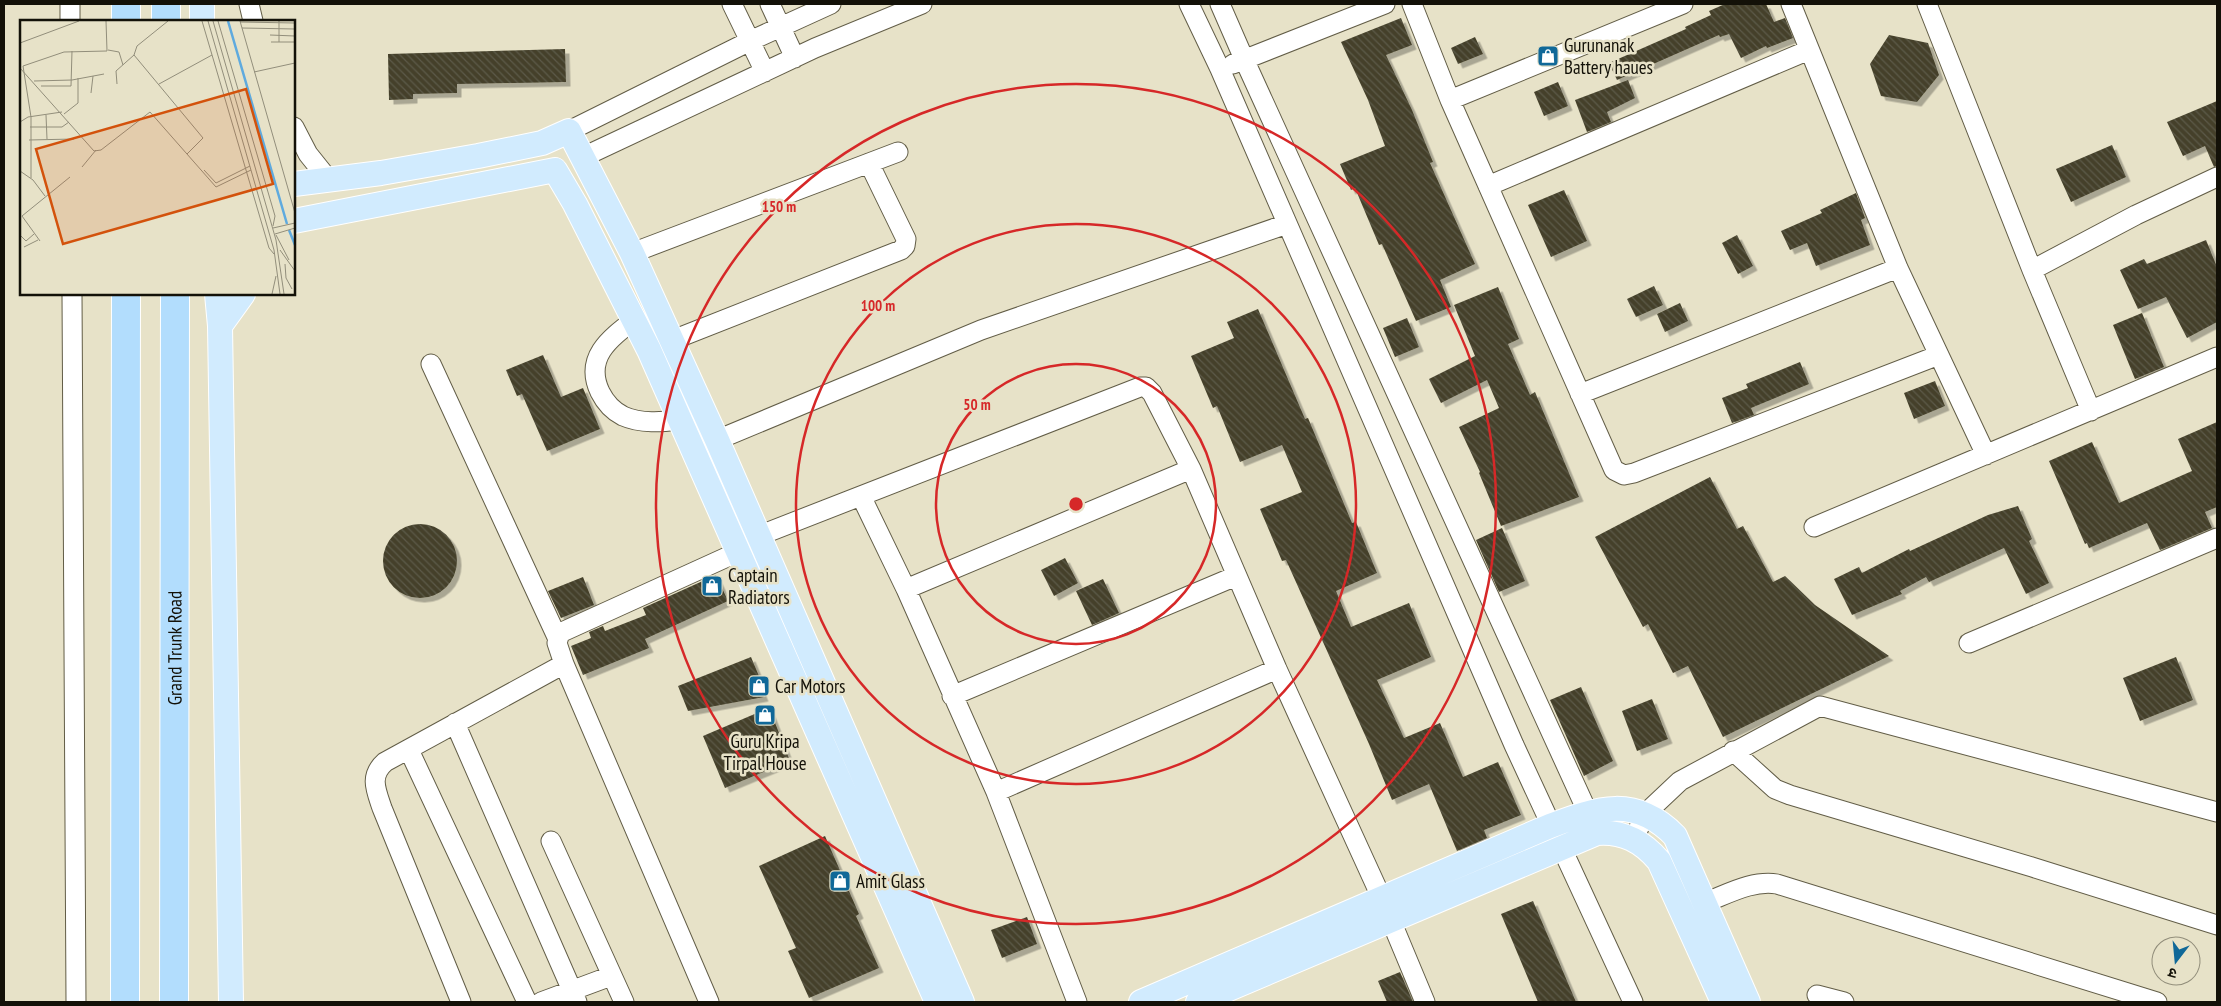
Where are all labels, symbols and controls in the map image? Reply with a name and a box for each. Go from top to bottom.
inset map [20,20,295,295]
place label: Gurunanak Battery haues [1564,33,1653,79]
shop icon: Gurunanak Battery haues [1536,44,1560,68]
text: 150 m [762,197,796,216]
text: 100 m [861,296,895,315]
text: 50 m [963,395,991,414]
centre of rings [1067,495,1085,513]
place label: Captain Radiators [728,563,790,609]
shop icon: Captain Radiators [700,574,724,598]
street label: Grand Trunk Road [162,591,187,705]
shop icon: Car Motors [747,674,771,698]
place label: Car Motors [775,674,846,698]
shop icon: Guru Kripa Tirpal House [753,703,777,727]
place label: Guru Kripa Tirpal House [723,729,807,775]
shop icon: Amit Glass [828,869,852,893]
place label: Amit Glass [856,869,925,893]
north arrow [2151,936,2201,986]
text: उ [2165,963,2179,983]

